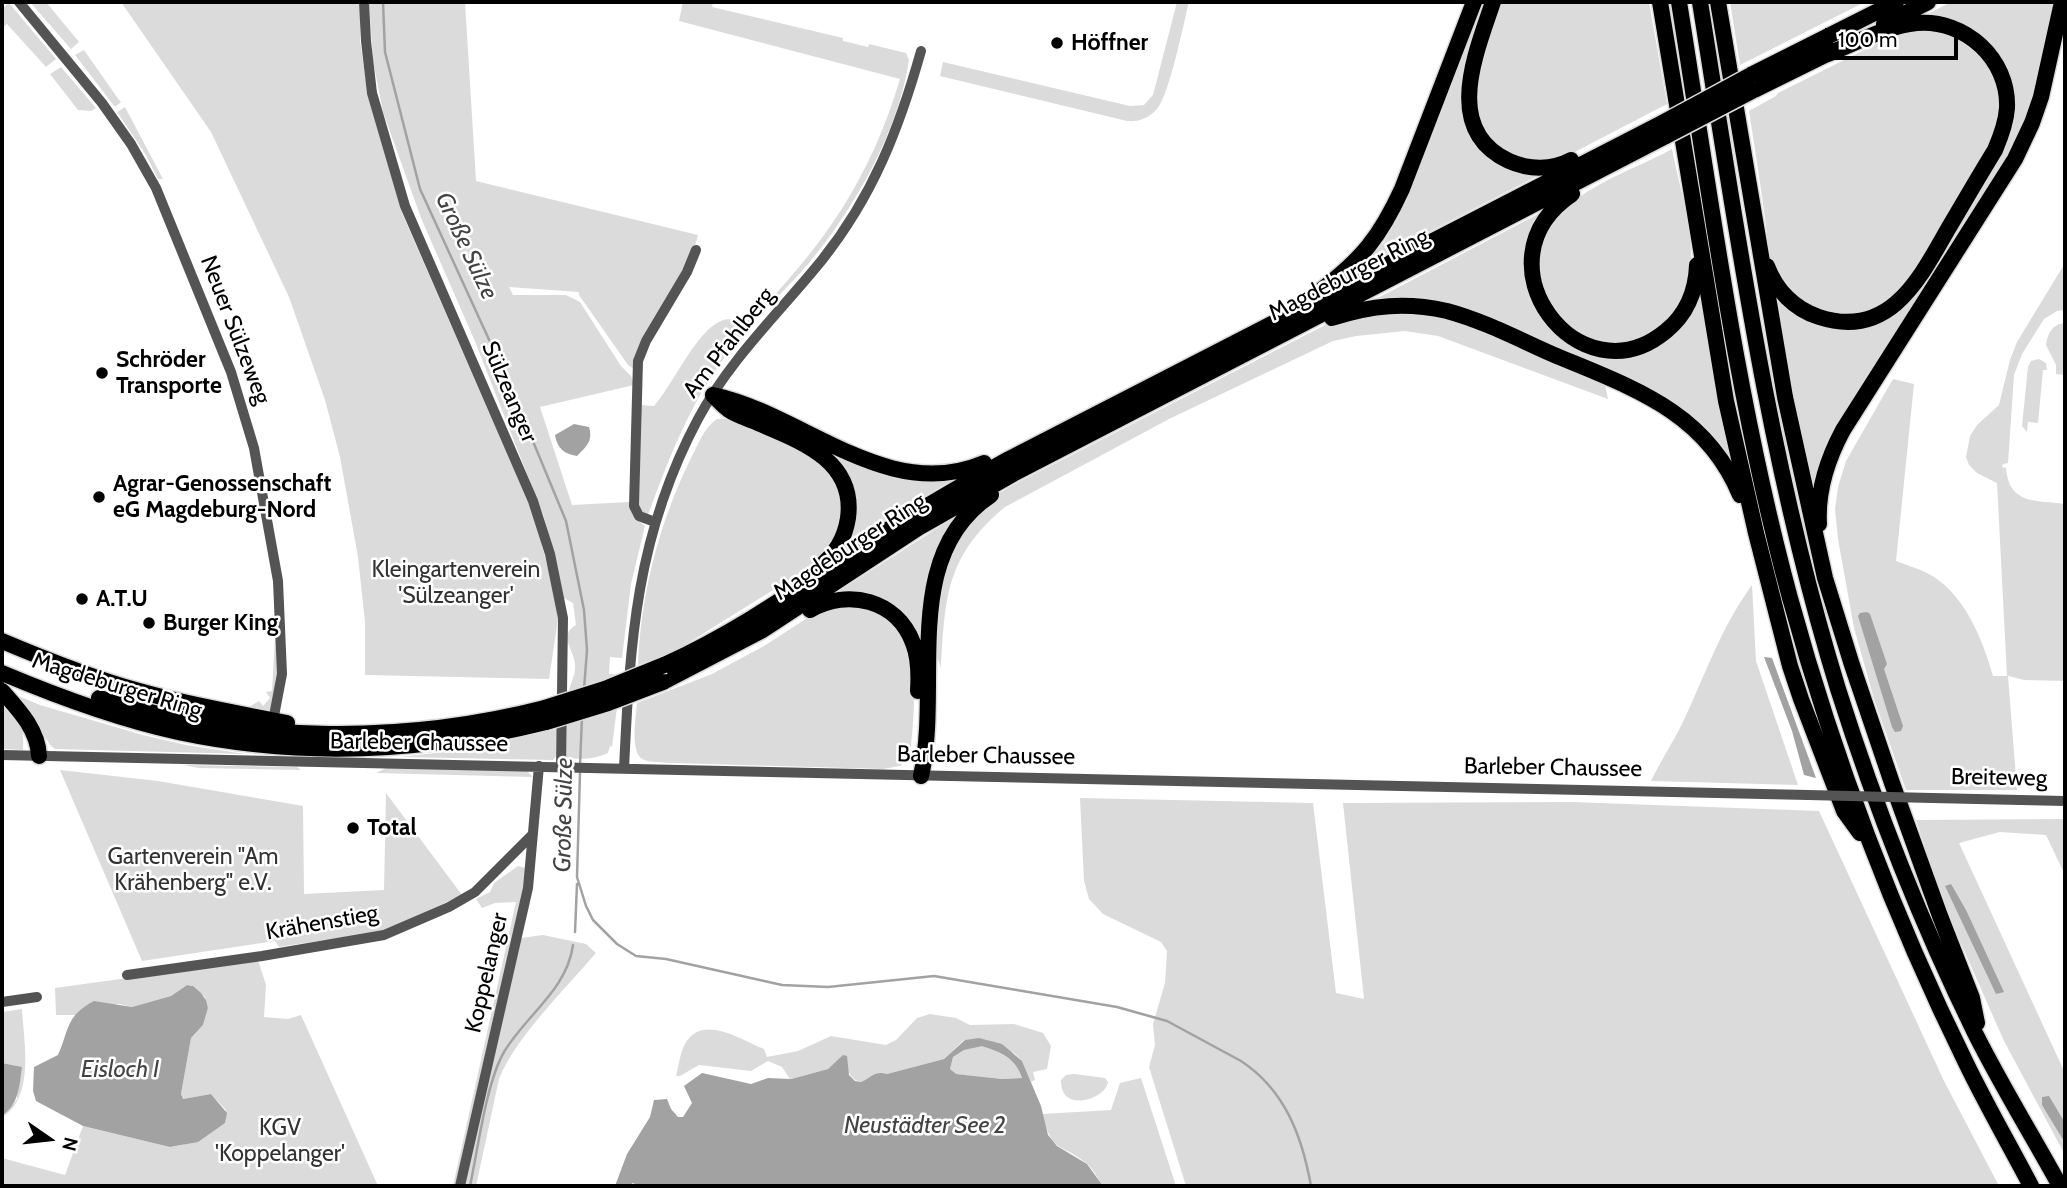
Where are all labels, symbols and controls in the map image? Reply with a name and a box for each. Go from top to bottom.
scale bar [1829,14,1962,58]
text: 100 m [1838,27,1897,52]
place label: Höffner [1071,29,1148,57]
marker: Höffner [1049,35,1065,51]
water label: Große Sülze [429,188,503,304]
street label: Magdeburger Ring [1264,223,1434,327]
street label: Neuer Sülzeweg [194,252,276,408]
street label: Am Pfahlberg [677,282,781,404]
street label: Sülzeanger [475,337,543,447]
place label: Schröder Transporte [116,346,222,400]
marker: Schröder Transporte [94,365,110,381]
place label: Agrar-Genossenschaft eG Magdeburg-Nord [113,470,332,524]
street label: Magdeburger Ring [769,487,931,607]
marker: Agrar-Genossenschaft eG Magdeburg-Nord [91,489,107,505]
park label: Kleingartenverein 'Sülzeanger' [372,556,540,610]
place label: A.T.U [96,585,148,613]
marker: A.T.U [74,591,90,607]
place label: Burger King [163,609,278,637]
marker: Burger King [141,615,157,631]
street label: Magdeburger Ring [29,647,205,725]
street label: Barleber Chaussee [330,728,508,758]
street label: Barleber Chaussee [897,741,1075,771]
street label: Barleber Chaussee [1464,753,1642,783]
water label: Große Sülze [549,757,579,873]
street label: Breiteweg [1951,763,2047,793]
place label: Total [367,814,416,842]
marker: Total [345,820,361,836]
park label: Gartenverein "Am Krähenberg" e.V. [107,843,279,897]
street label: Krähenstieg [264,900,380,946]
street label: Koppelanger [460,910,514,1036]
water label: Eisloch I [81,1056,159,1084]
north arrow [14,1104,84,1174]
water label: Neustädter See 2 [844,1112,1006,1140]
park label: KGV 'Koppelanger' [215,1114,345,1168]
text: N [57,1135,83,1154]

